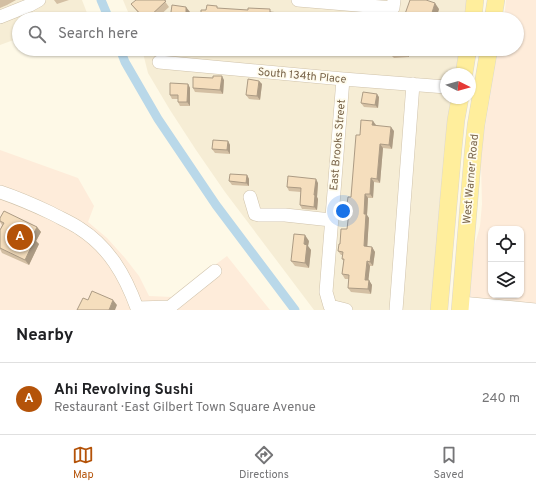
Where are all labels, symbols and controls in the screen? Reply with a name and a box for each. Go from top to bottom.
search box [12,12,524,56]
icon: search [26,23,48,45]
text: Search here [58,25,138,44]
street label: South 134th Place [257,65,347,87]
north arrow [440,68,476,104]
street label: East Brooks Street [327,99,349,191]
street label: West Warner Road [460,133,482,225]
your location [333,201,353,221]
pin: A [7,222,33,252]
map controls [488,226,524,298]
button: locate [488,226,524,262]
button: layers [488,262,524,298]
text: Nearby [16,325,73,347]
text: Ahi Revolving Sushi [54,381,193,400]
text: A [24,391,34,407]
text: 240 m [482,391,520,407]
text: Restaurant · East Gilbert Town Square Avenue [54,400,316,416]
tab: Map [72,444,94,482]
tab: Directions [239,444,289,482]
tab: Saved [433,444,464,482]

